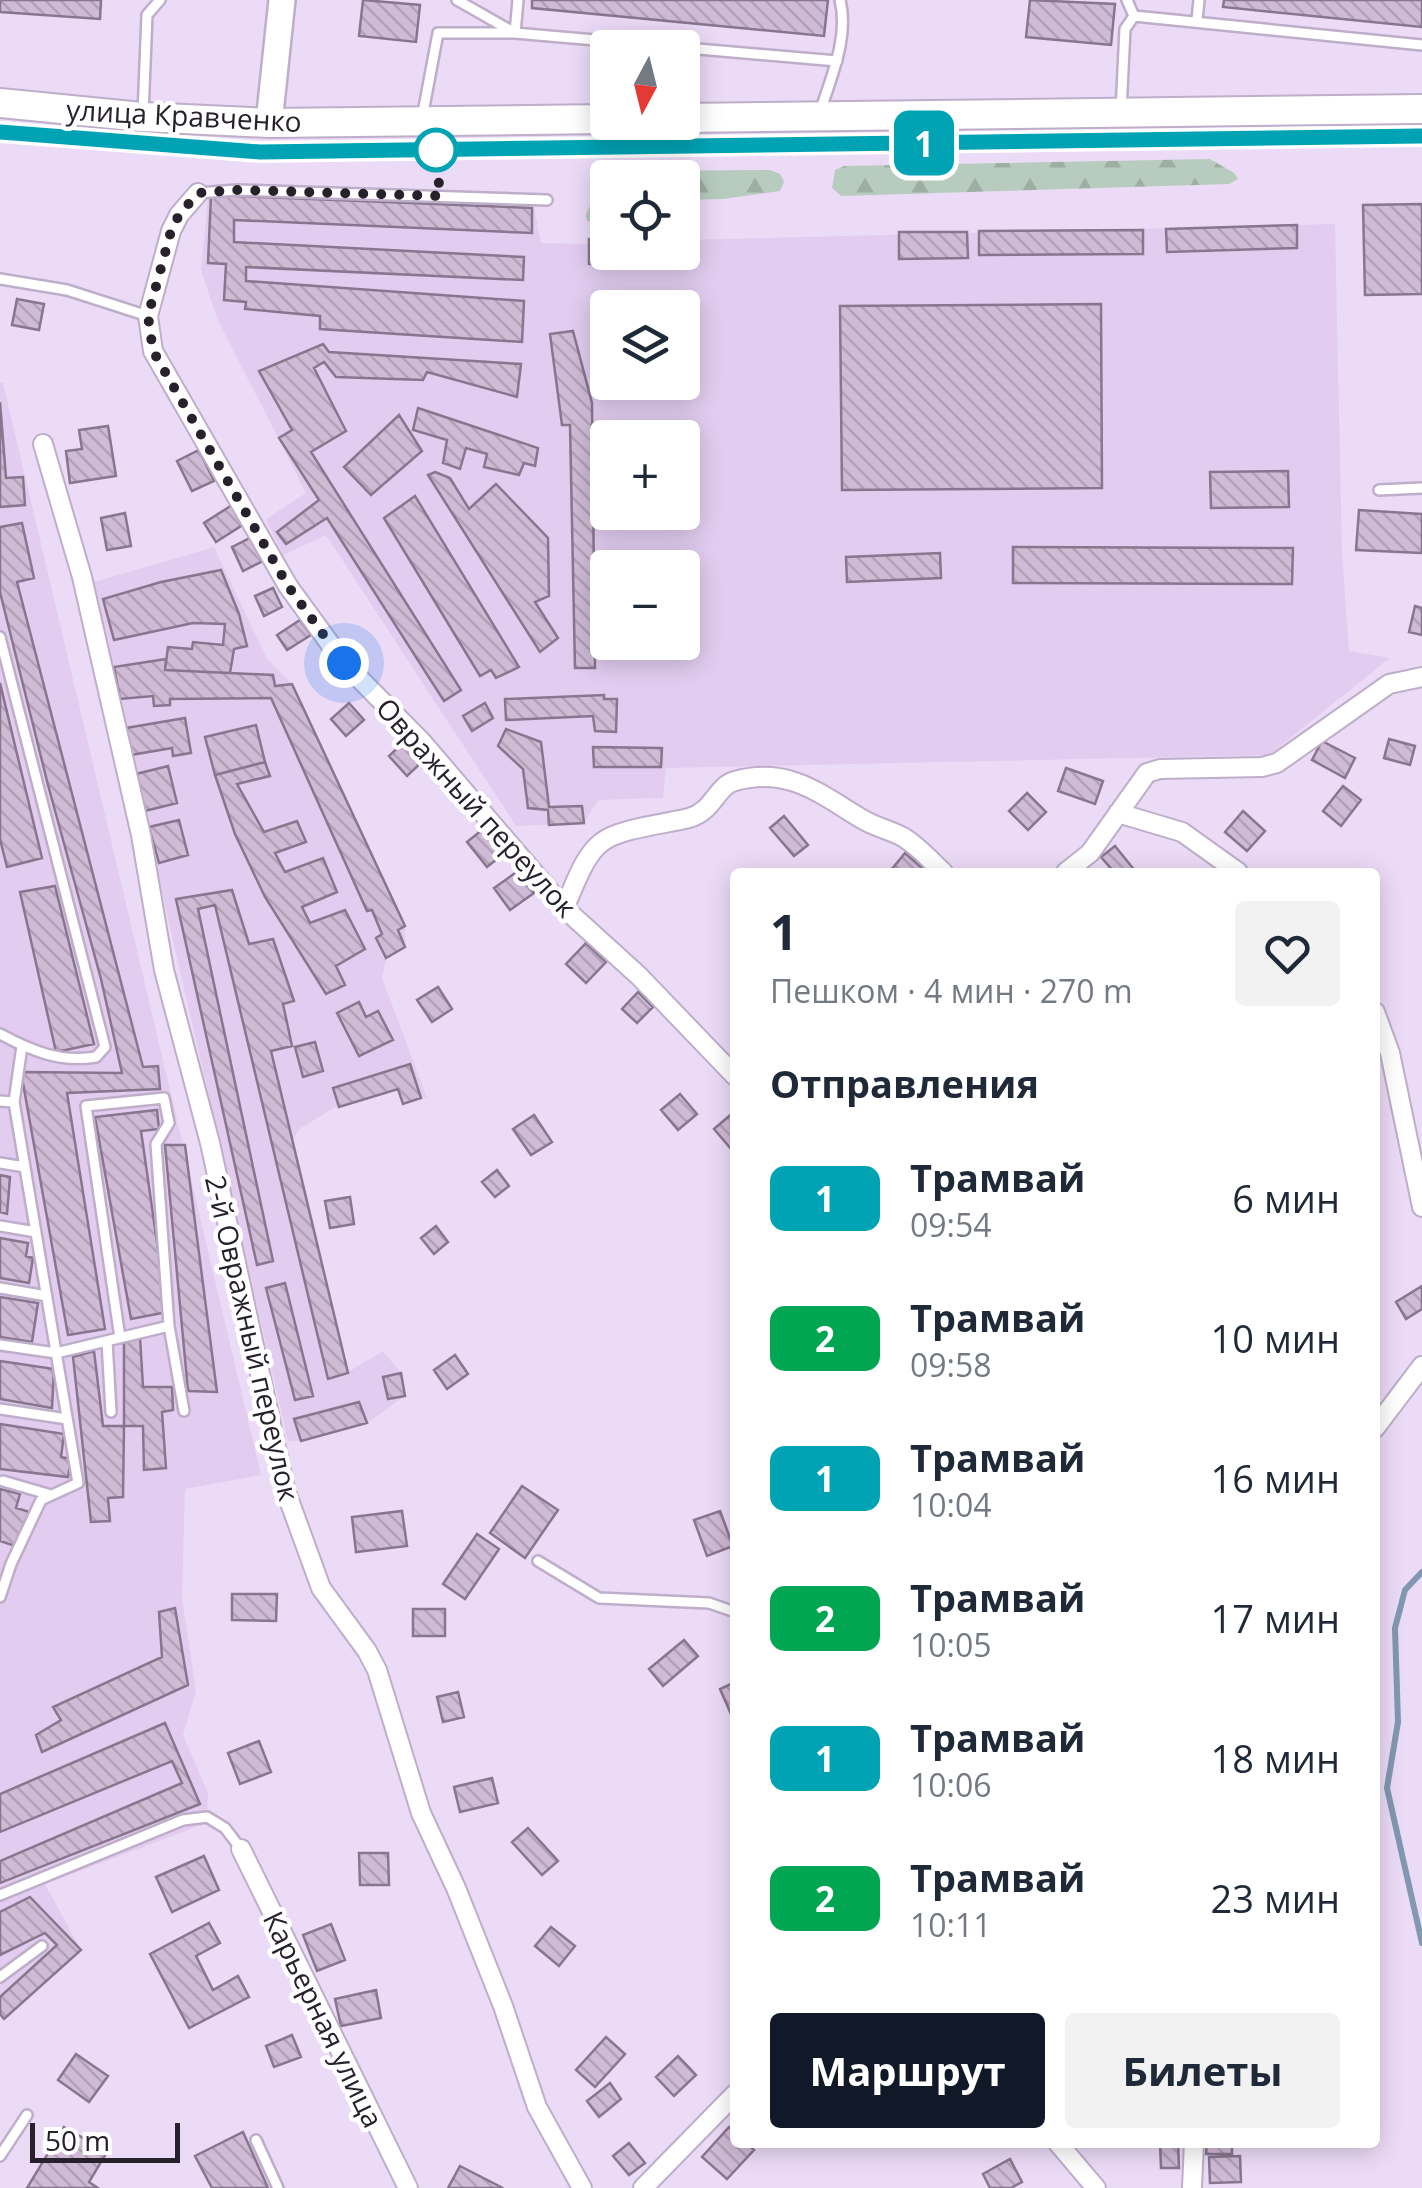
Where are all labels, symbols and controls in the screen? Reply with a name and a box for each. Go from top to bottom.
north arrow [590,30,700,140]
map controls [590,30,700,660]
street label: улица Кравченко [65,90,303,140]
line badge: 1 [892,110,956,176]
text: 1 [914,120,934,167]
unlabelled marker [415,129,457,171]
button: locate [590,160,700,270]
button: layers [590,290,700,400]
button: + [590,420,700,530]
button: − [590,550,700,660]
your location [319,638,369,688]
street label: Овражный переулок [368,689,586,925]
text: 1 [770,899,797,964]
button: heart [1235,901,1340,1006]
text: Пешком · 4 мин · 270 m [770,969,1133,1012]
text: Отправления [770,1057,1039,1109]
text: Трамвай [910,1151,1085,1203]
street label: 2-й Овражный переулок [197,1172,309,1505]
text: 6 мин [1232,1172,1340,1224]
text: 1 [815,1175,835,1222]
text: 09:54 [910,1203,992,1246]
text: Трамвай [910,1291,1085,1343]
text: 10 мин [1211,1312,1340,1364]
text: 2 [815,1315,835,1362]
text: 09:58 [910,1343,992,1386]
text: Трамвай [910,1431,1085,1483]
text: 16 мин [1211,1452,1340,1504]
text: 1 [815,1455,835,1502]
text: 10:04 [910,1483,992,1526]
text: Трамвай [910,1571,1085,1623]
text: 17 мин [1211,1592,1340,1644]
text: 2 [815,1595,835,1642]
text: 10:05 [910,1623,992,1666]
text: Трамвай [910,1711,1085,1763]
text: 18 мин [1211,1732,1340,1784]
text: 1 [815,1735,835,1782]
text: 10:06 [910,1763,992,1806]
text: Трамвай [910,1851,1085,1903]
text: 23 мин [1211,1872,1340,1924]
text: 2 [815,1875,835,1922]
text: 10:11 [910,1903,992,1946]
street label: Карьерная улица [255,1905,393,2133]
button: Маршрут [770,2013,1045,2128]
button: Билеты [1065,2013,1340,2128]
scale bar [30,2118,180,2162]
text: 50 m [45,2121,110,2159]

